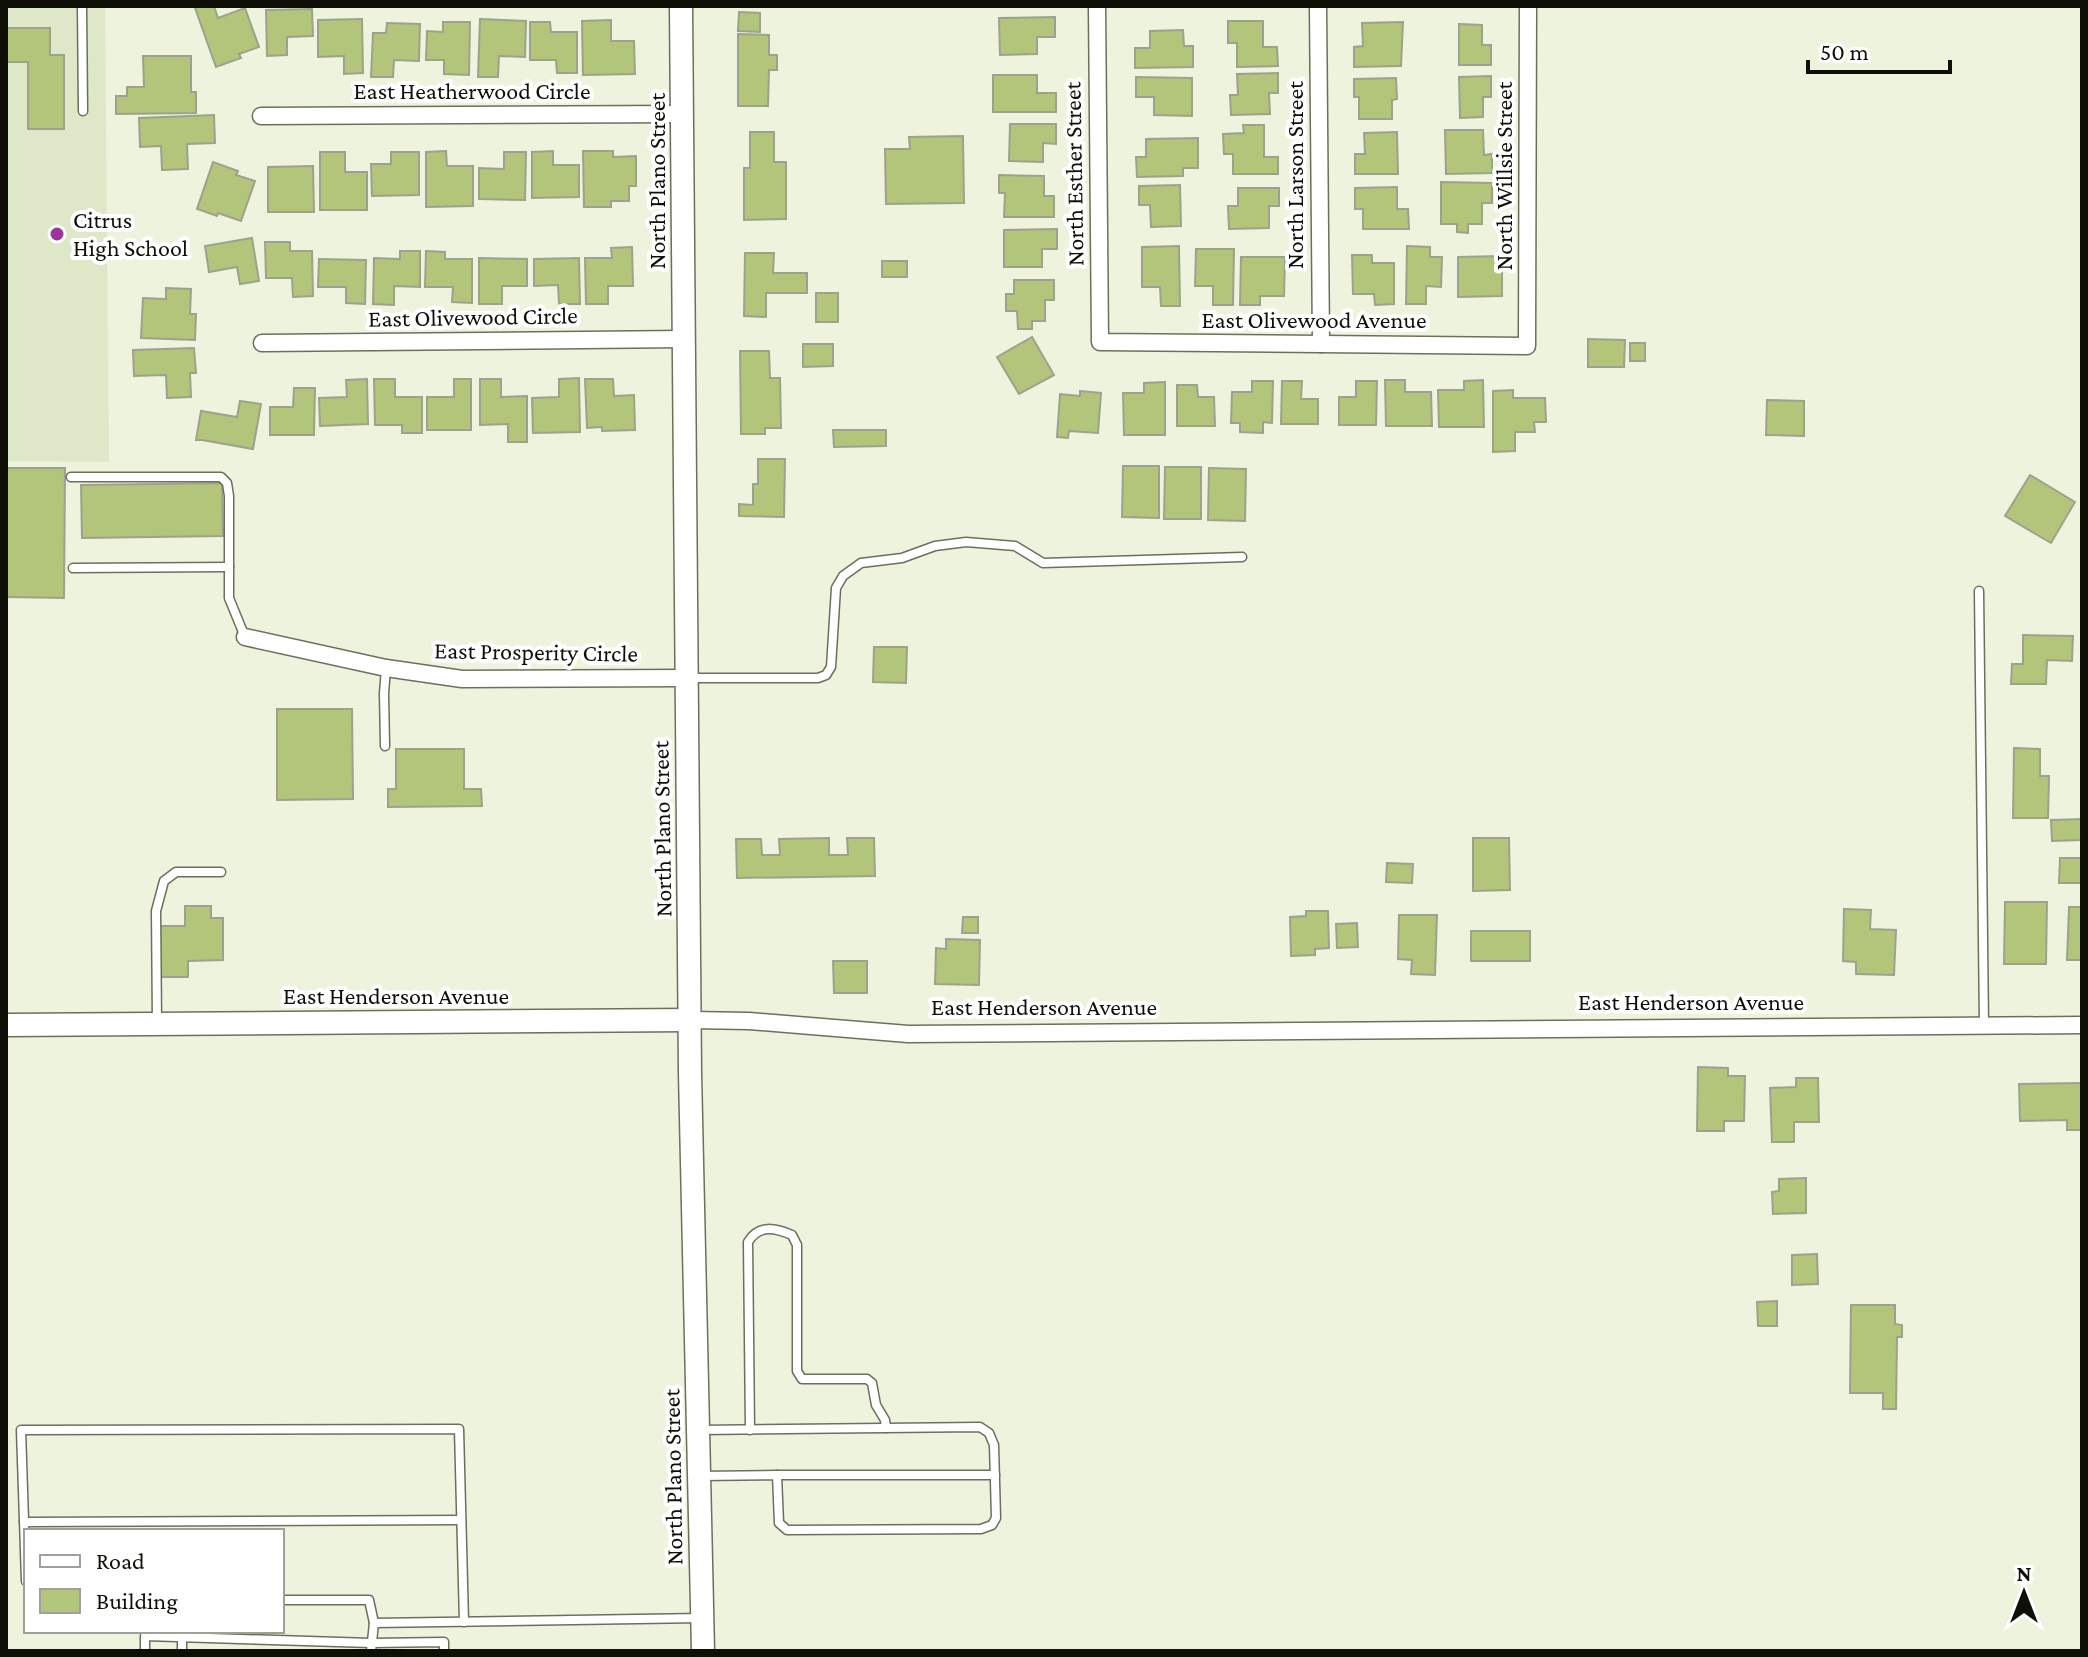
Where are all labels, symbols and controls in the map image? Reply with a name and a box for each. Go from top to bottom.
scale bar [1808,24,1950,74]
text: 50 m [1820,38,1869,65]
street label: East Heatherwood Circle [354,77,590,104]
street label: North Esther Street [1058,80,1089,266]
street label: North Larson Street [1281,80,1308,269]
street label: North Willsie Street [1490,80,1517,270]
street label: North Plano Street [643,92,670,269]
place label: Citrus High School [73,206,188,261]
marker: Citrus High School [48,225,66,243]
street label: East Olivewood Circle [368,301,578,332]
street label: East Olivewood Avenue [1201,306,1427,333]
street label: East Prosperity Circle [434,636,638,667]
street label: North Plano Street [646,740,677,917]
street label: East Henderson Avenue [283,982,509,1009]
street label: East Henderson Avenue [1578,988,1804,1015]
street label: East Henderson Avenue [931,993,1157,1020]
street label: North Plano Street [657,1388,688,1565]
legend [24,1529,284,1633]
text: Road [96,1547,145,1574]
north arrow [1984,1553,2064,1633]
text: N [2017,1561,2032,1586]
text: Building [96,1587,178,1614]

